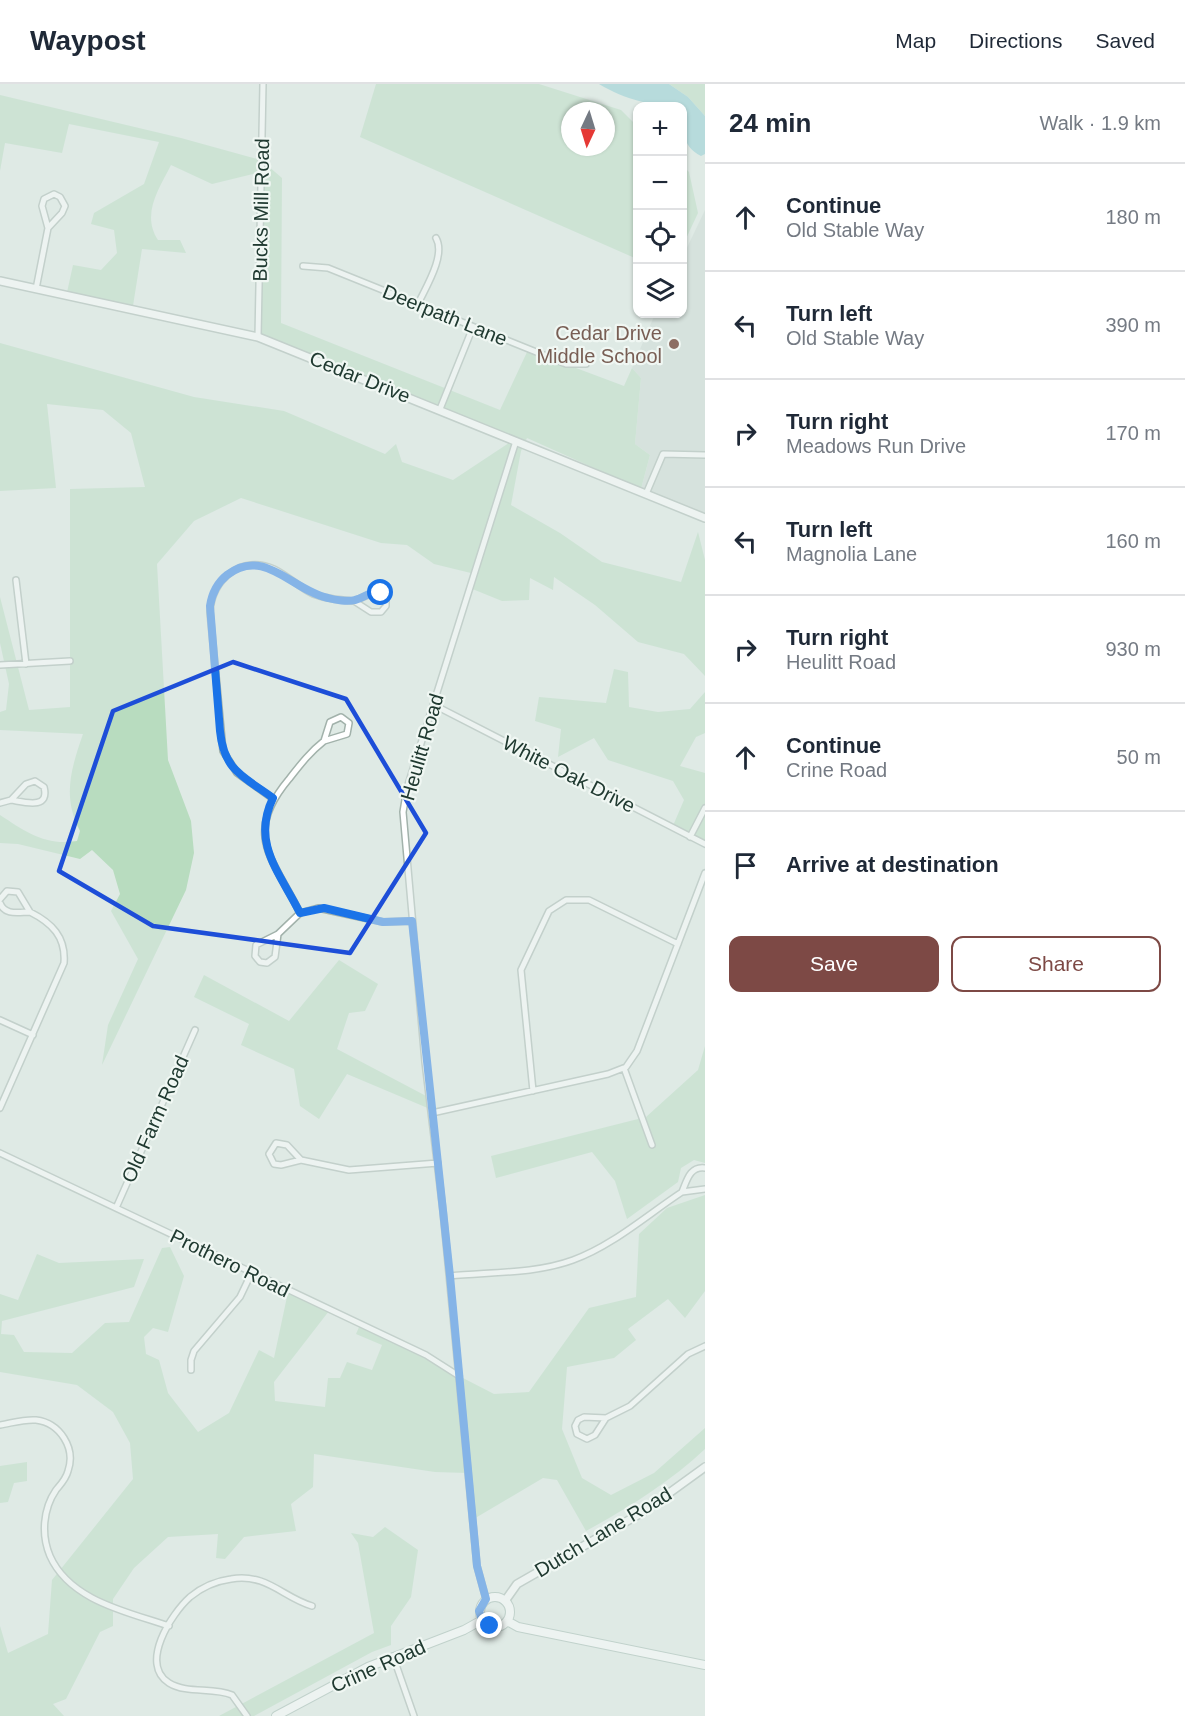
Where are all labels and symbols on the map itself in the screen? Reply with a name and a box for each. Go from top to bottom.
north arrow [561,102,615,156]
street label: Bucks Mill Road [249,138,273,282]
street label: Deerpath Lane [380,280,510,350]
place label: Cedar Drive Middle School [536,322,662,367]
marker: Cedar Drive Middle School [667,337,681,351]
street label: Cedar Drive [306,347,414,407]
route start [367,579,393,605]
street label: Heulitt Road [396,691,448,803]
street label: White Oak Drive [499,731,639,817]
street label: Old Farm Road [117,1052,193,1186]
street label: Prothero Road [167,1225,293,1301]
street label: Dutch Lane Road [531,1482,675,1582]
route end [476,1612,502,1638]
street label: Crine Road [327,1635,429,1697]

